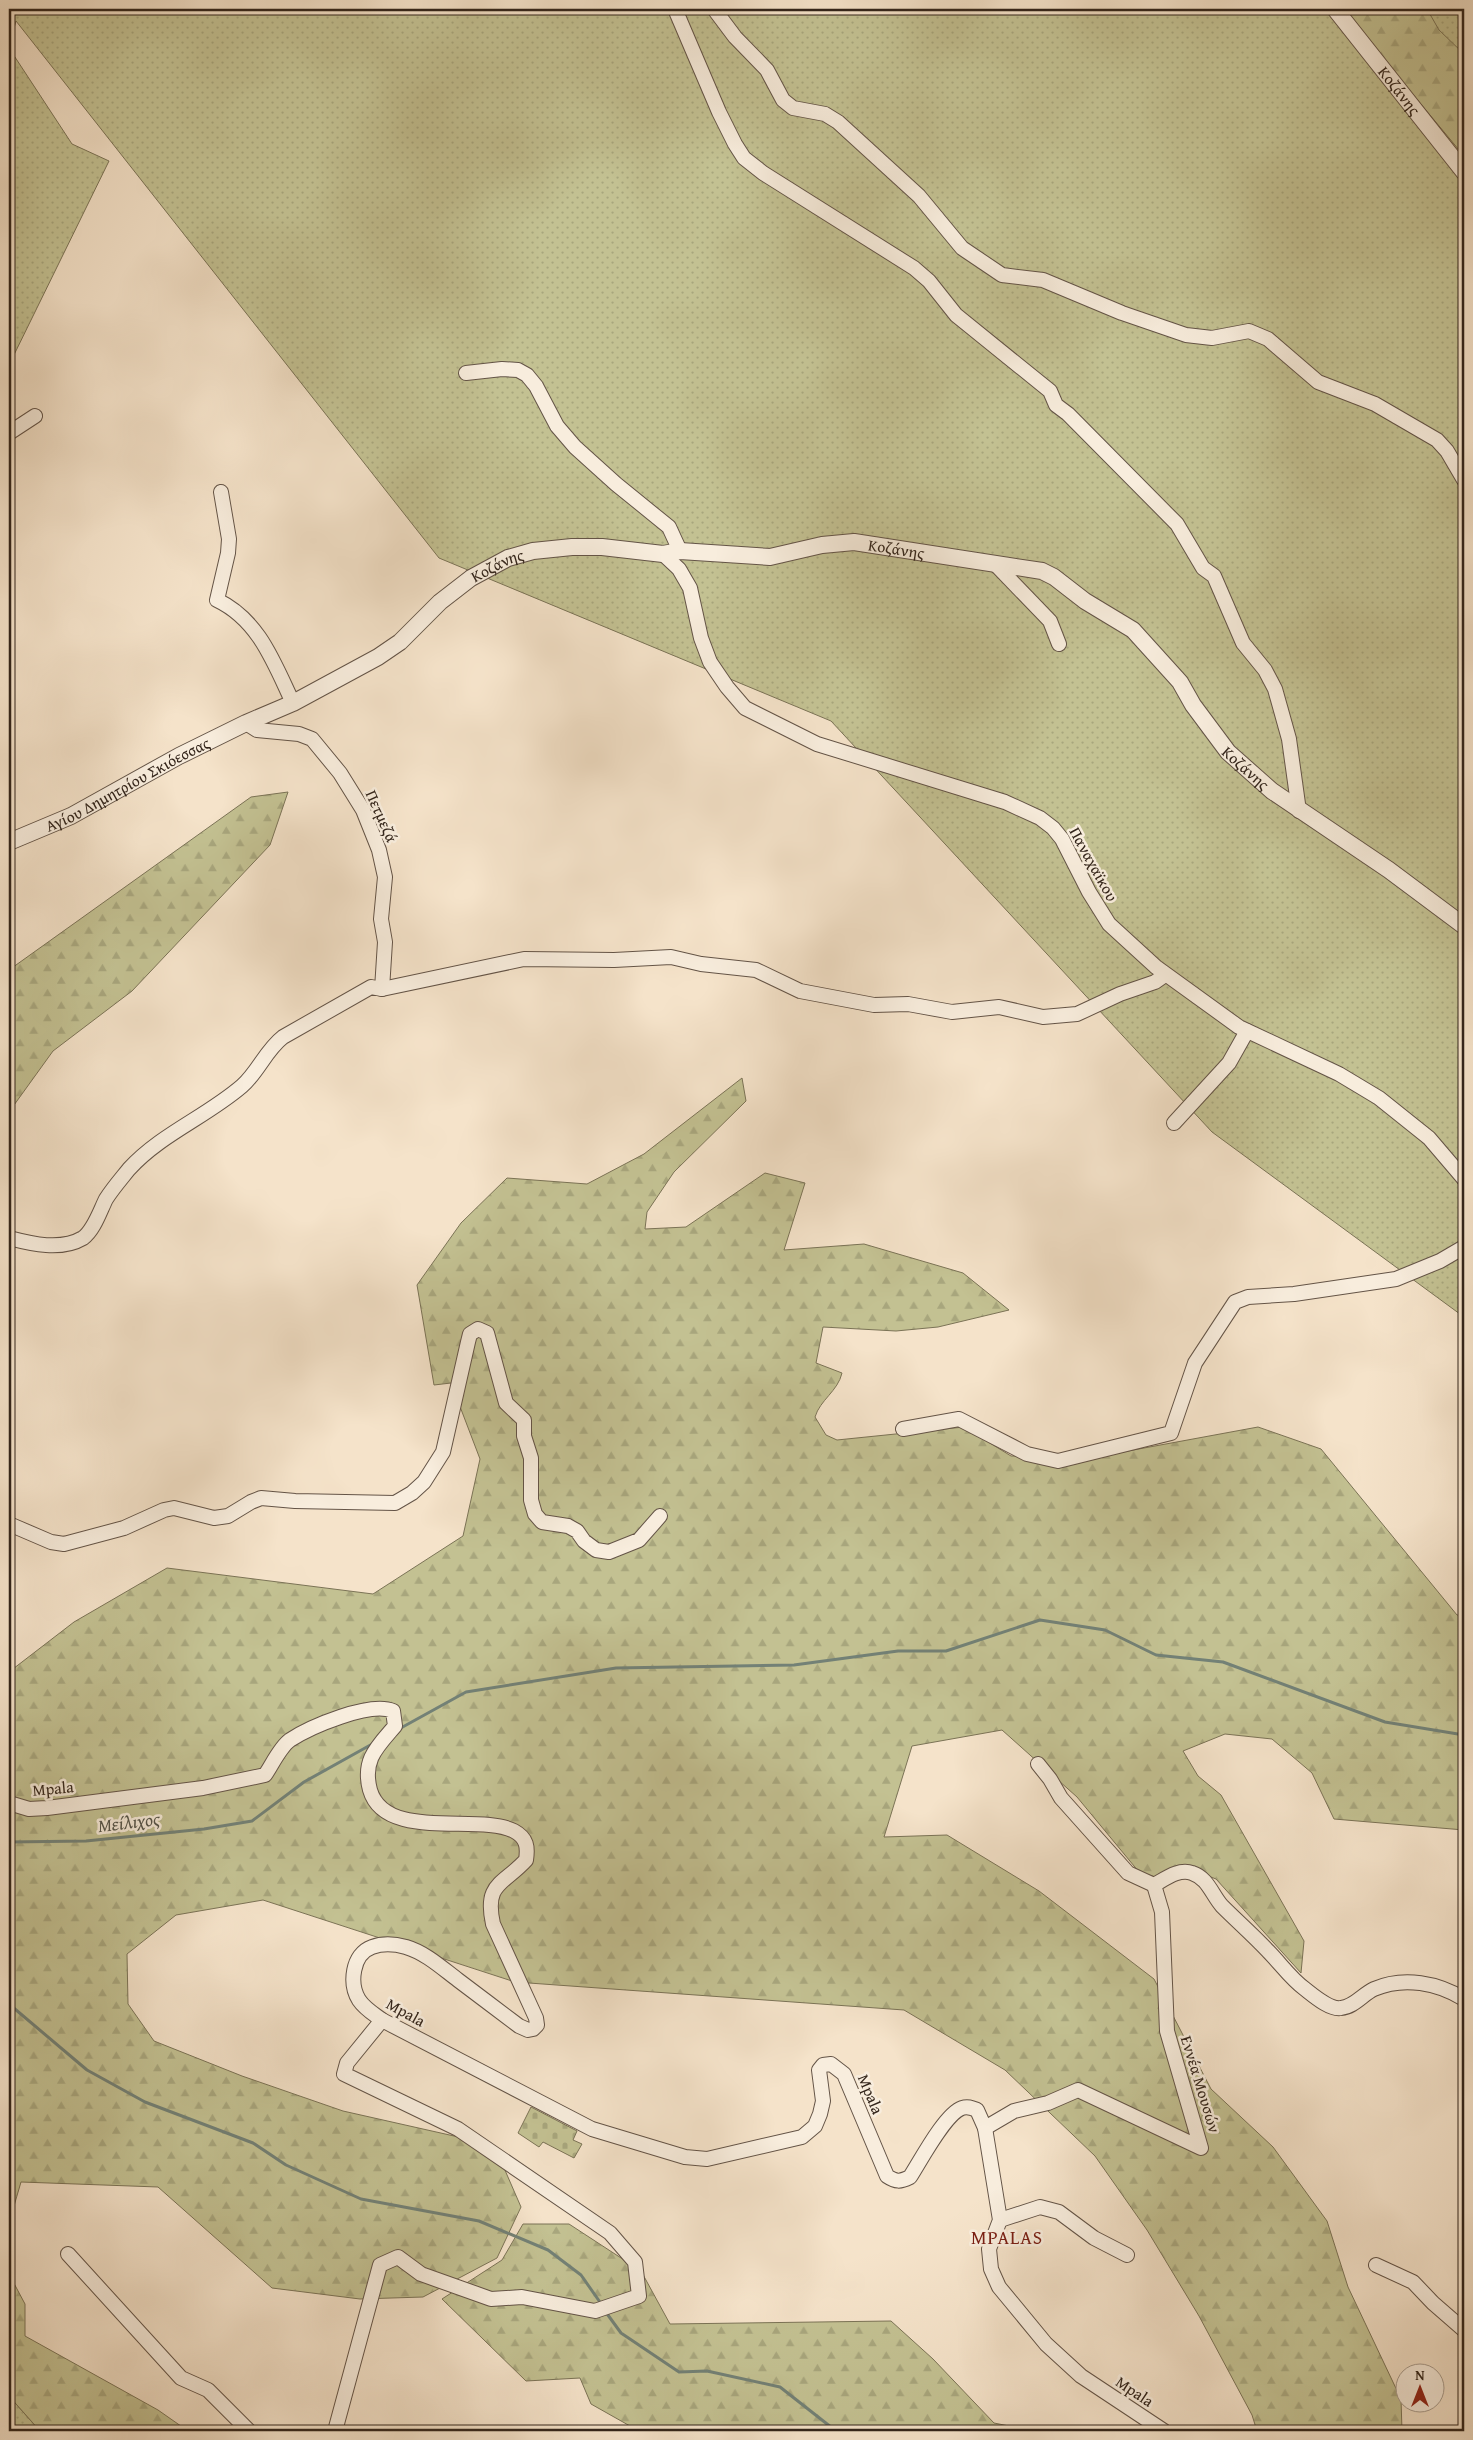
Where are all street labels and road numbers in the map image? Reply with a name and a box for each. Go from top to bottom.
street label: Κοζάνης [1373,61,1427,120]
street label: Κοζάνης [867,532,926,565]
street label: Κοζάνης [466,542,527,588]
street label: Αγίου Δημητρίου Σκιόεσσας [42,731,214,837]
street label: Κοζάνης [1217,740,1275,796]
street label: Πετμεζά [360,786,404,846]
street label: Παναχαϊκου [1064,822,1124,906]
street label: Mpala [31,1774,75,1802]
street label: Mpala [382,1991,430,2033]
street label: Εννέα Μουσών [1175,2032,1227,2136]
street label: Mpala [852,2070,890,2118]
street label: Mpala [1111,2369,1159,2413]

